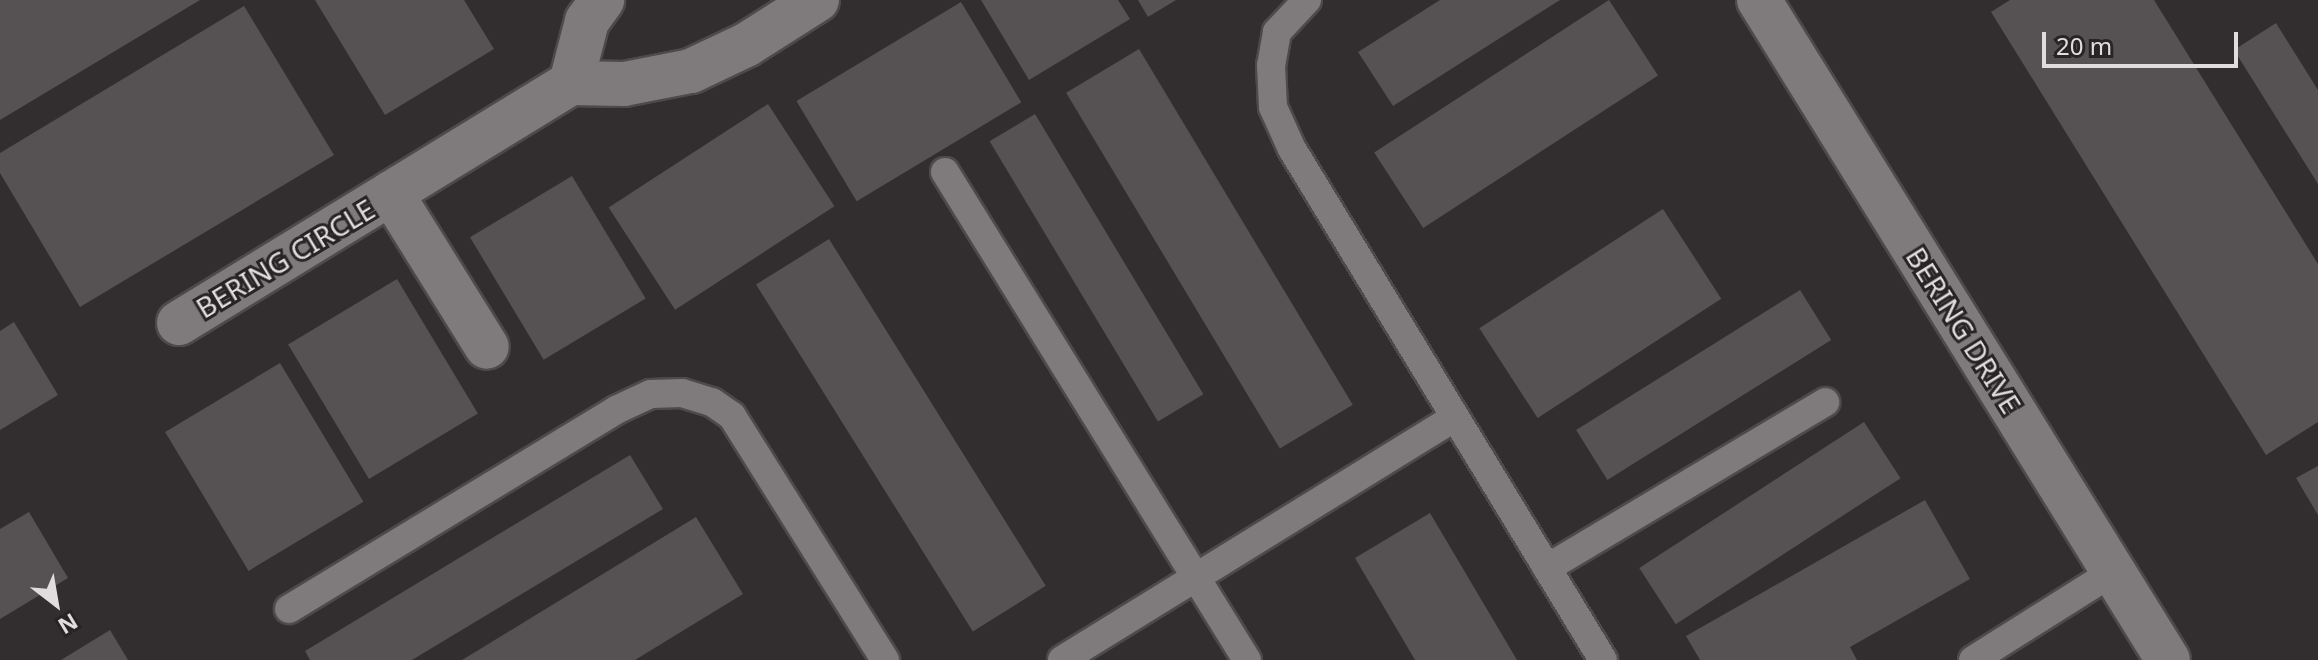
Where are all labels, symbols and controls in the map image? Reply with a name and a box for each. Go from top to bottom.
scale bar [2046,16,2242,66]
text: 20 m [2056,29,2112,62]
street label: BERING CIRCLE [190,192,380,324]
street label: BERING DRIVE [1900,241,2028,419]
north arrow [16,564,96,644]
text: N [53,607,84,642]

